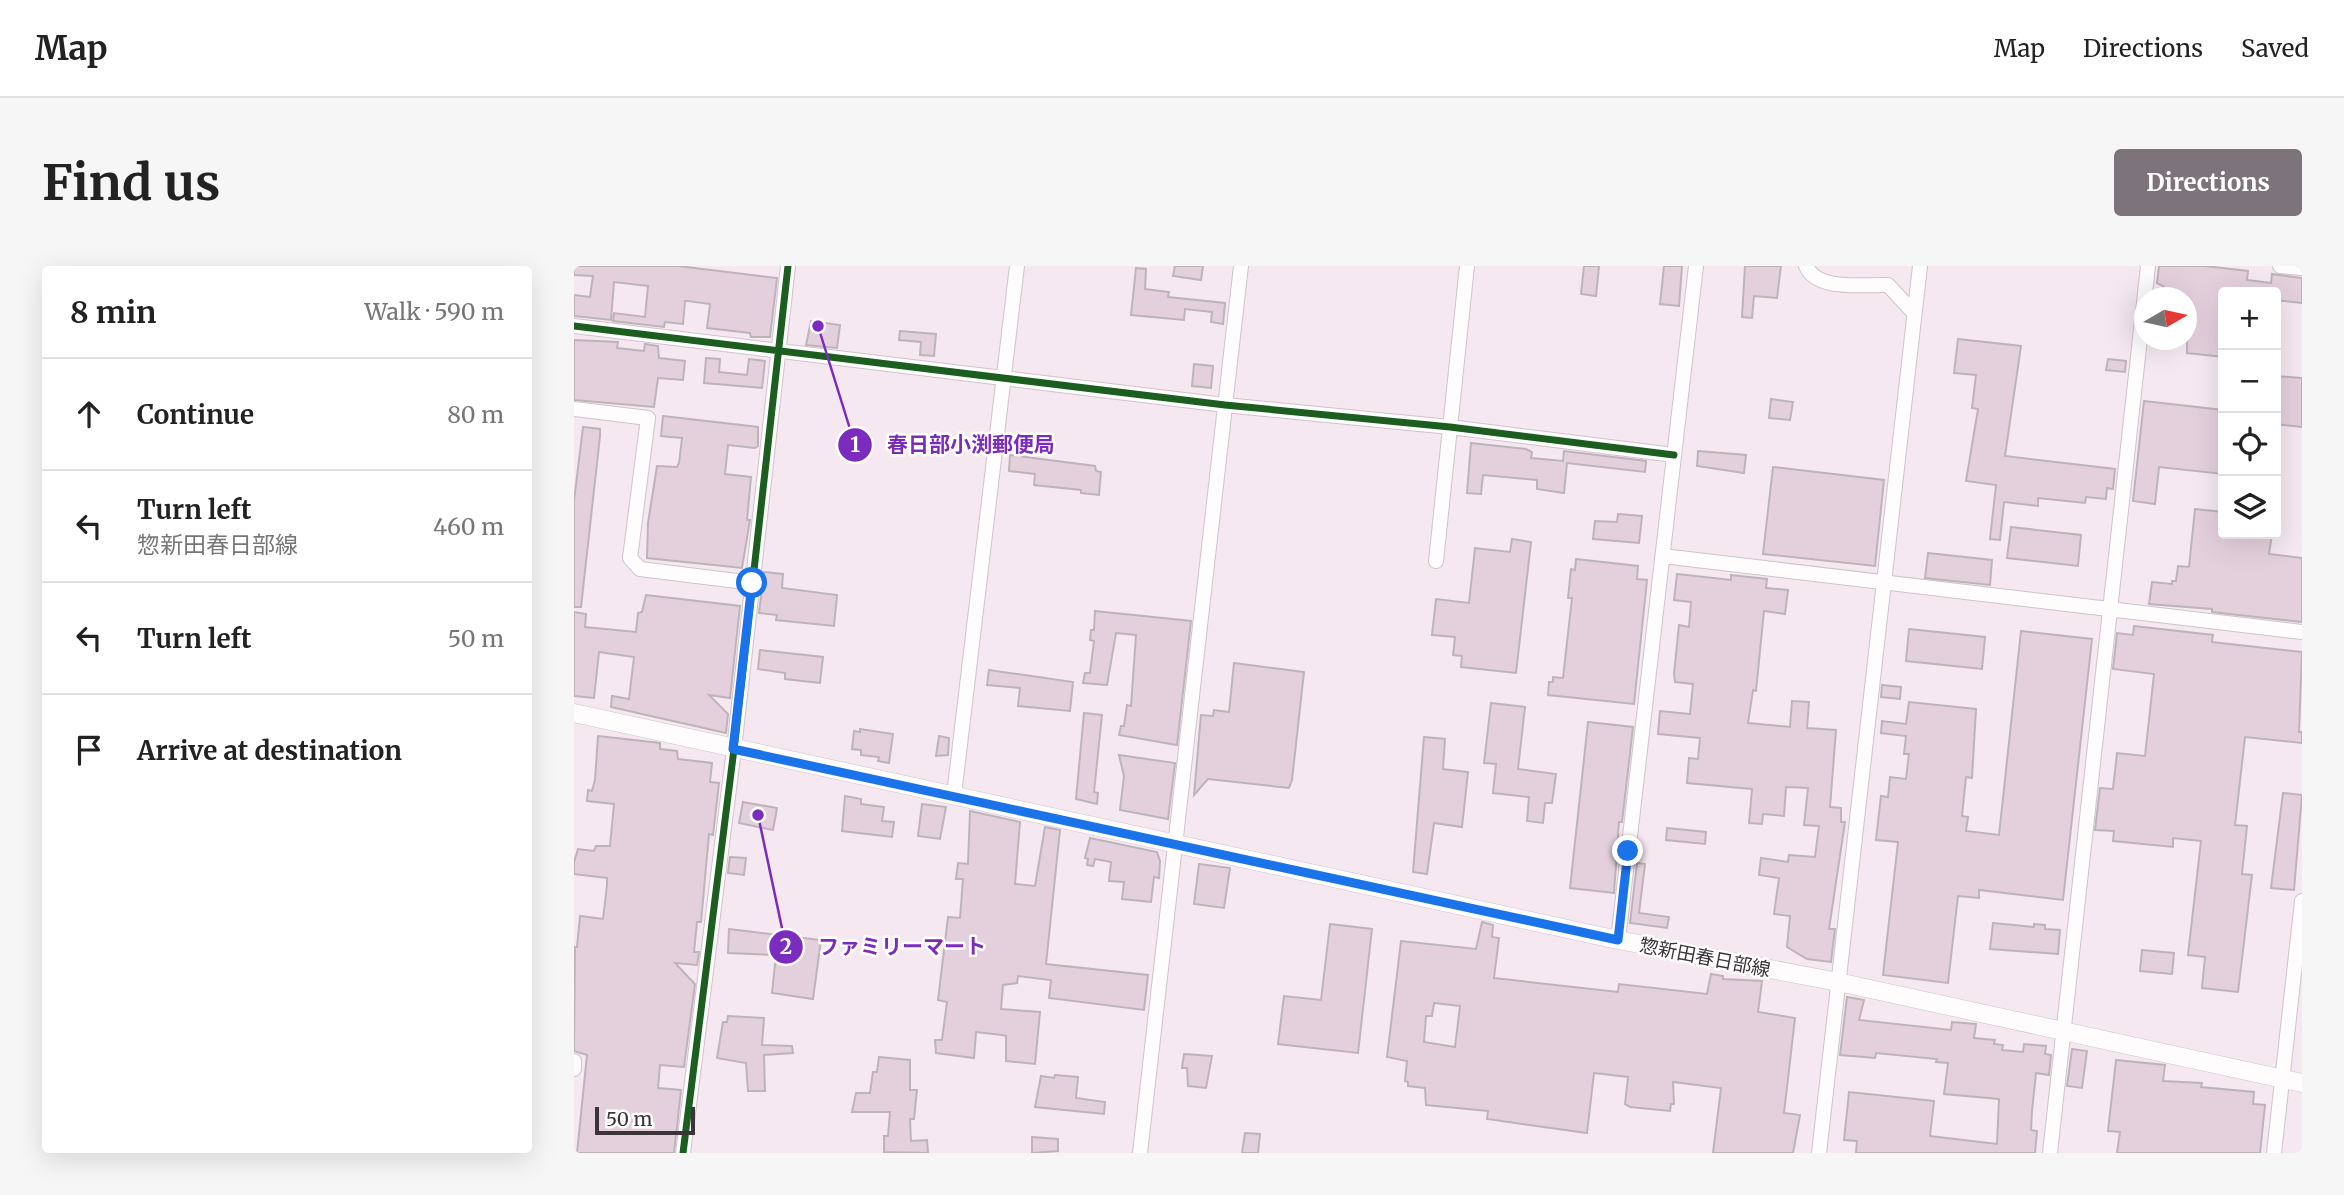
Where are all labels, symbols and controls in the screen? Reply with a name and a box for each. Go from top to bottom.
text: Map [35,28,108,69]
text: Map [1994,33,2045,64]
text: Directions [2083,33,2203,64]
text: Saved [2241,33,2309,64]
button: Directions [2114,149,2302,216]
text: Find us [42,152,220,213]
north arrow [2134,287,2197,350]
map controls [2218,287,2281,539]
button: + [2218,287,2281,350]
text: 8 min [70,293,156,331]
text: Walk · 590 m [365,297,504,326]
button: − [2218,350,2281,413]
icon: ahead [70,395,108,433]
text: Continue [137,398,254,431]
text: 80 m [447,400,504,429]
button: locate [2218,413,2281,476]
callout: 春日部小渕郵便局 [838,424,1069,466]
text: 1 [850,431,860,458]
text: 春日部小渕郵便局 [887,431,1055,458]
button: layers [2218,476,2281,539]
text: Turn left [137,493,251,526]
icon: left [70,507,108,545]
text: 460 m [433,512,504,541]
text: 惣新田春日部線 [137,530,298,559]
route start [736,567,767,598]
icon: left [70,619,108,657]
text: Turn left [137,622,251,655]
text: 50 m [448,624,504,653]
icon: arrive [70,731,108,769]
text: Arrive at destination [137,734,402,767]
route end [1612,835,1643,866]
callout: ファミリーマート [769,926,1000,968]
text: 2 [780,933,792,960]
text: ファミリーマート [818,933,986,960]
street label: 惣新田春日部線 [1637,933,1773,981]
scale bar [595,1104,695,1136]
text: 50 m [606,1107,652,1131]

